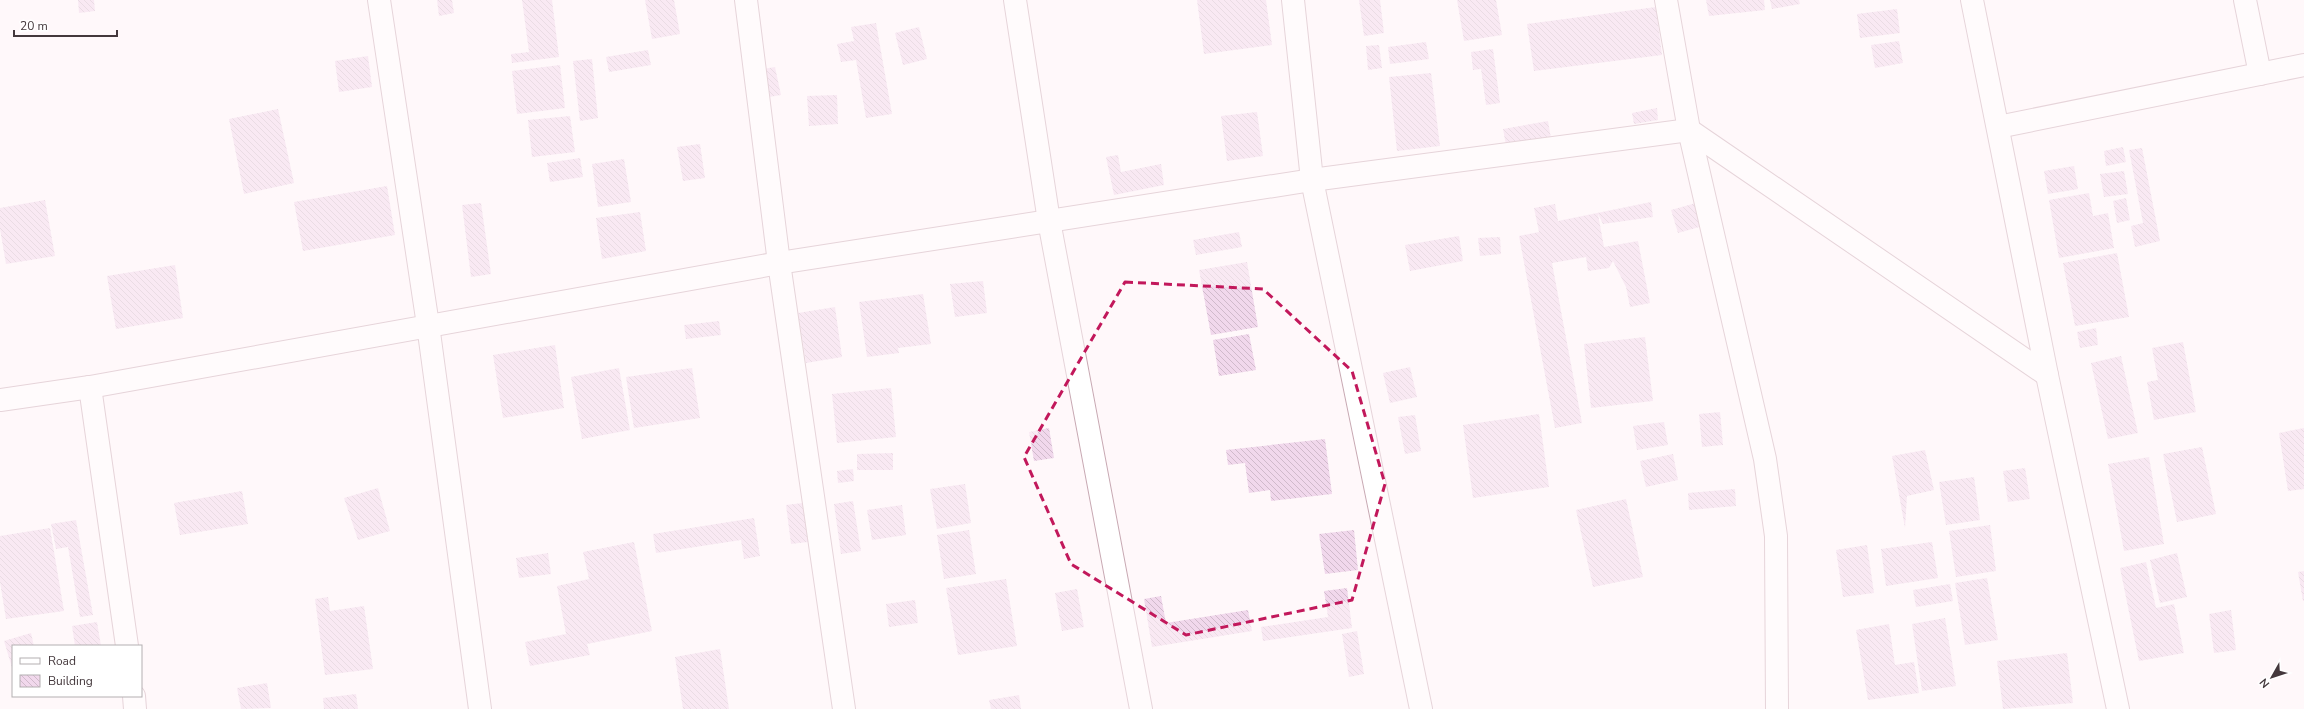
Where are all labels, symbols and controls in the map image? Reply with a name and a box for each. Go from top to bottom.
scale bar [14,12,117,38]
text: 20 m [20,18,48,34]
legend [12,645,142,697]
text: Road [48,653,76,669]
north arrow [2252,657,2292,697]
text: Building [48,673,93,689]
text: N [2256,675,2273,691]

